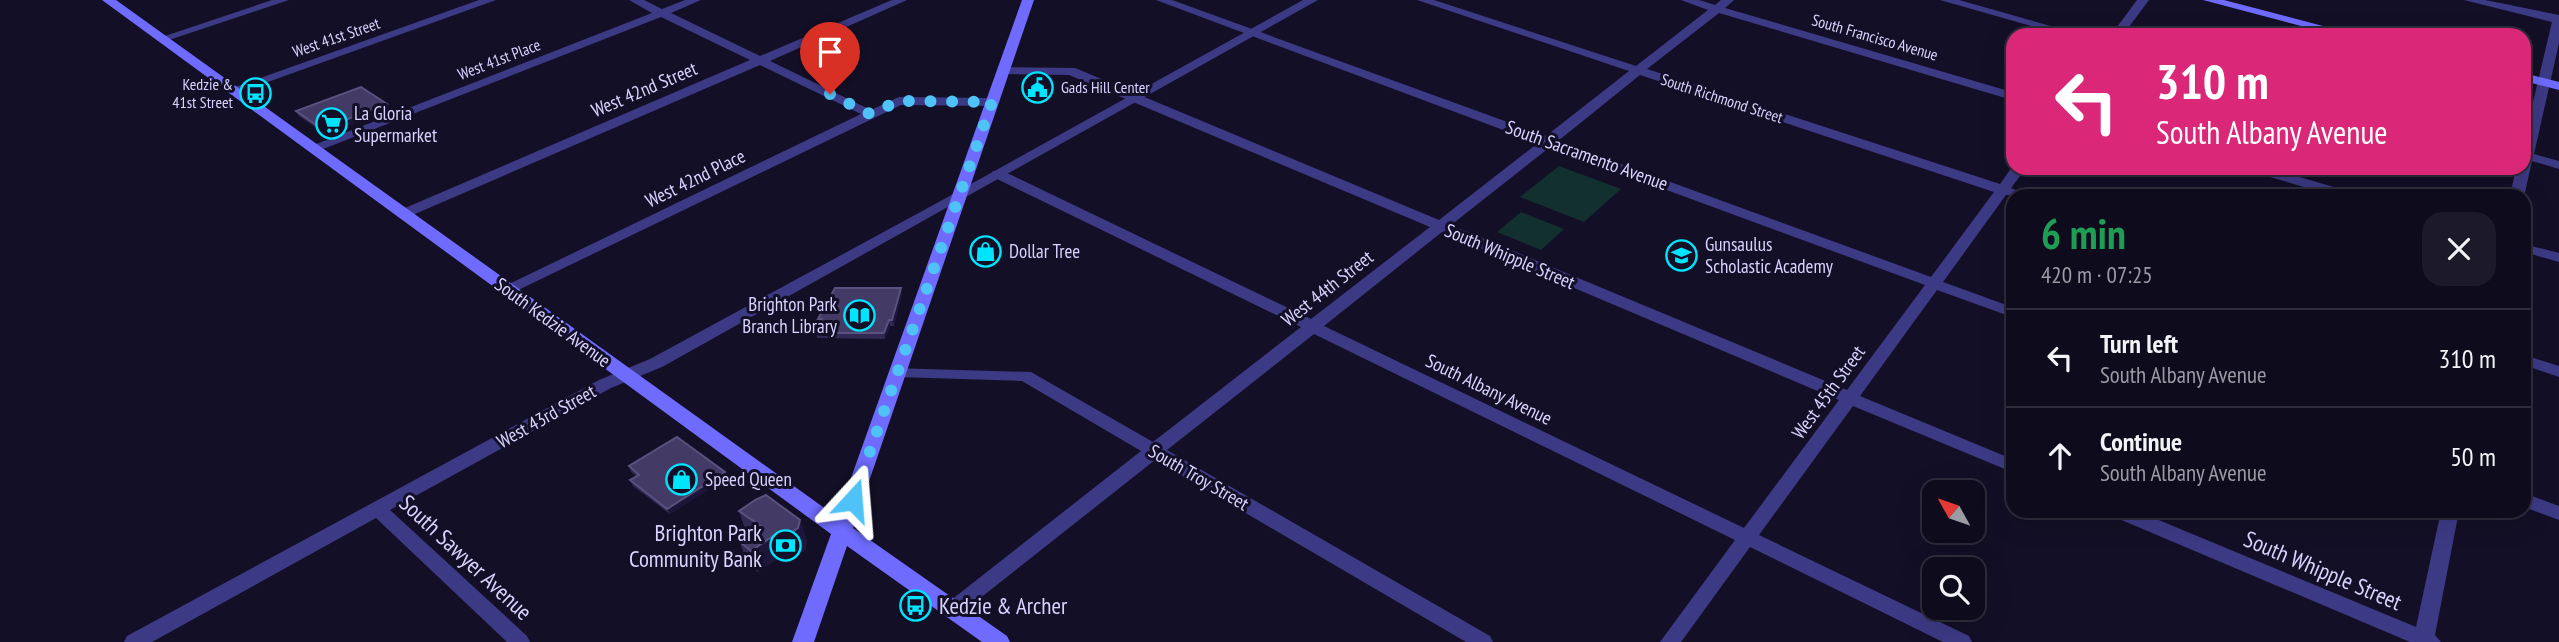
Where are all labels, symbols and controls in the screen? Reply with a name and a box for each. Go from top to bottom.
street label: South Francisco Avenue [1810,9,1940,65]
street label: West 41st Street [290,13,383,61]
pin [800,22,860,94]
icon: arrive [811,33,849,71]
street label: West 41st Place [455,34,543,84]
text: 310 m [2156,49,2269,113]
street label: West 42nd Street [587,56,701,122]
icon: left [2041,56,2132,147]
street label: South Richmond Street [1658,69,1786,127]
public building icon: Gads Hill Center [1021,70,1055,104]
place label: Kedzie & 41st Street [172,74,234,112]
bus stop icon: Kedzie & 41st Street [239,76,273,110]
place label: Gads Hill Center [1061,77,1150,97]
place label: La Gloria Supermarket [354,101,438,147]
supermarket icon: La Gloria Supermarket [314,107,348,141]
text: South Albany Avenue [2156,111,2388,153]
street label: South Sacramento Avenue [1503,114,1672,196]
street label: West 42nd Place [641,143,749,212]
text: 6 min [2041,206,2126,261]
button: close [2422,212,2496,286]
street label: South Whipple Street [1441,218,1580,295]
place label: Gunsaulus Scholastic Academy [1705,232,1834,278]
shop icon: Dollar Tree [969,234,1003,268]
school or university icon: Gunsaulus Scholastic Academy [1665,238,1699,272]
place label: Dollar Tree [1009,239,1080,263]
street label: West 44th Street [1276,244,1378,331]
text: 420 m · 07:25 [2041,260,2153,289]
street label: South Kedzie Avenue [490,272,616,372]
place label: Brighton Park Branch Library [742,292,838,338]
library icon: Brighton Park Branch Library [843,298,877,332]
text: Turn left [2100,327,2178,360]
icon: left [2041,339,2079,377]
street label: West 45th Street [1786,340,1870,443]
text: 310 m [2438,342,2496,375]
street label: South Albany Avenue [1422,348,1556,430]
text: South Albany Avenue [2100,360,2266,389]
street label: West 43rd Street [492,379,600,453]
text: Continue [2100,425,2182,458]
icon: ahead [2041,437,2079,475]
street label: South Troy Street [1145,439,1254,516]
text: 50 m [2450,440,2496,473]
text: South Albany Avenue [2100,458,2266,487]
shop icon: Speed Queen [665,462,699,496]
position arrow [816,463,890,537]
place label: Speed Queen [705,467,792,491]
north arrow [1922,480,1984,542]
map controls [1922,480,1985,620]
street label: South Sawyer Avenue [394,488,538,626]
place label: Brighton Park Community Bank [629,518,762,573]
street label: South Whipple Street [2240,524,2407,617]
bank icon: Brighton Park Community Bank [768,528,802,562]
button: search [1922,557,1985,620]
bus stop icon: Kedzie & Archer [899,588,933,622]
place label: Kedzie & Archer [939,591,1068,620]

